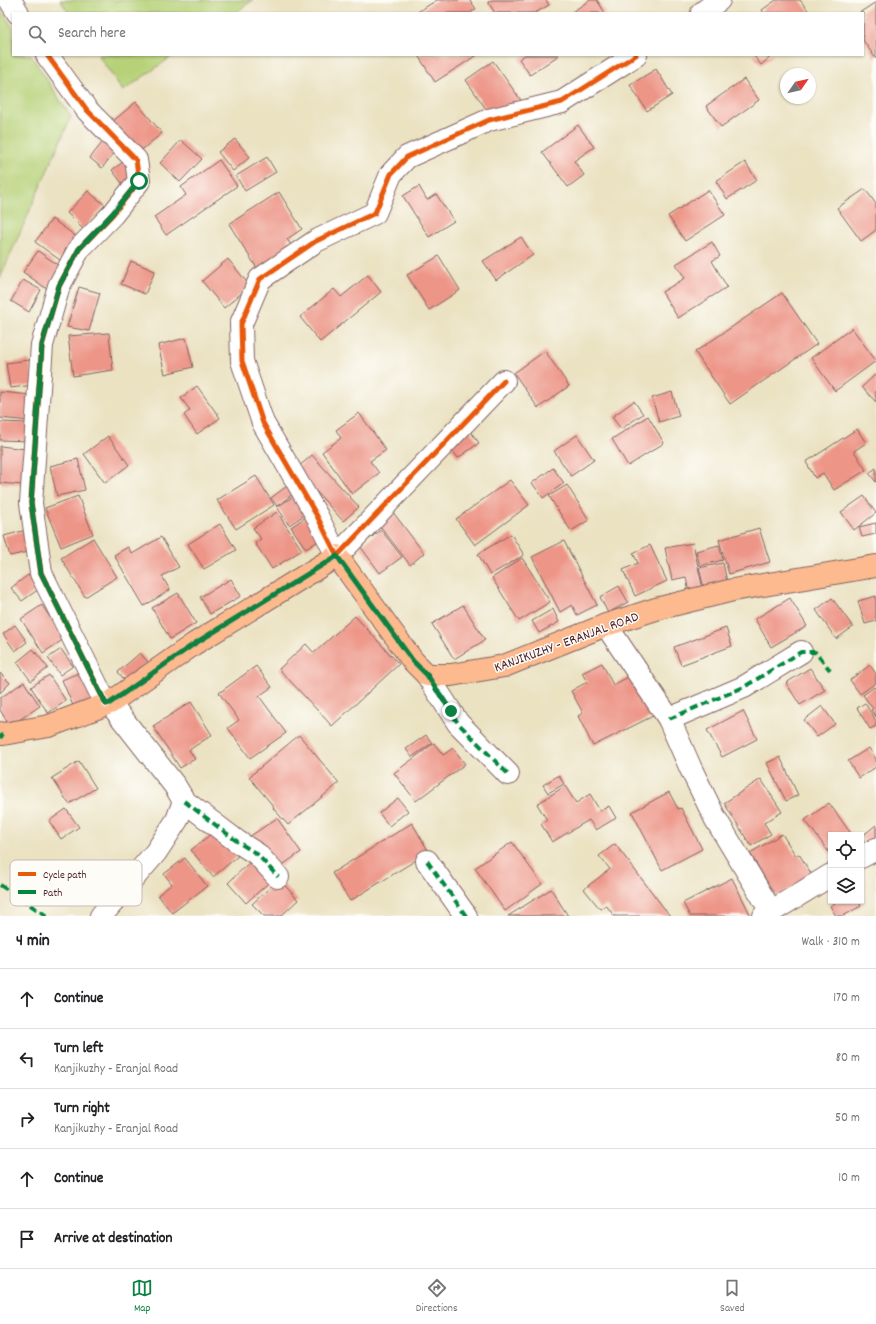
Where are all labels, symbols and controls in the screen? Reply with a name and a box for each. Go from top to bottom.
search box [12,12,864,56]
icon: search [26,23,48,45]
text: Search here [58,23,126,45]
north arrow [780,68,816,104]
route start [130,172,148,190]
street label: KANJIKUZHY - ERANJAL ROAD [492,607,642,678]
route end [442,702,460,720]
map controls [828,832,864,904]
button: locate [828,832,864,868]
legend [10,860,142,906]
text: Cycle path [43,868,87,884]
button: layers [828,868,864,904]
text: Path [43,886,62,902]
text: 4 min [16,930,50,954]
text: Walk · 310 m [801,933,860,952]
icon: ahead [16,988,38,1010]
text: Continue [54,988,103,1010]
text: 170 m [833,989,860,1008]
text: Turn left [54,1038,103,1060]
icon: left [16,1048,38,1070]
text: 80 m [836,1049,860,1068]
text: Kanjikuzhy - Eranjal Road [54,1060,178,1079]
text: Turn right [54,1098,110,1120]
icon: right [16,1108,38,1130]
text: 50 m [835,1109,860,1128]
text: Kanjikuzhy - Eranjal Road [54,1120,178,1139]
icon: ahead [16,1168,38,1190]
text: Continue [54,1168,103,1190]
text: 10 m [838,1169,860,1188]
icon: arrive [16,1228,38,1250]
text: Arrive at destination [54,1228,172,1250]
tab: Map [131,1277,153,1317]
tab: Directions [416,1277,458,1317]
tab: Saved [720,1277,745,1317]

